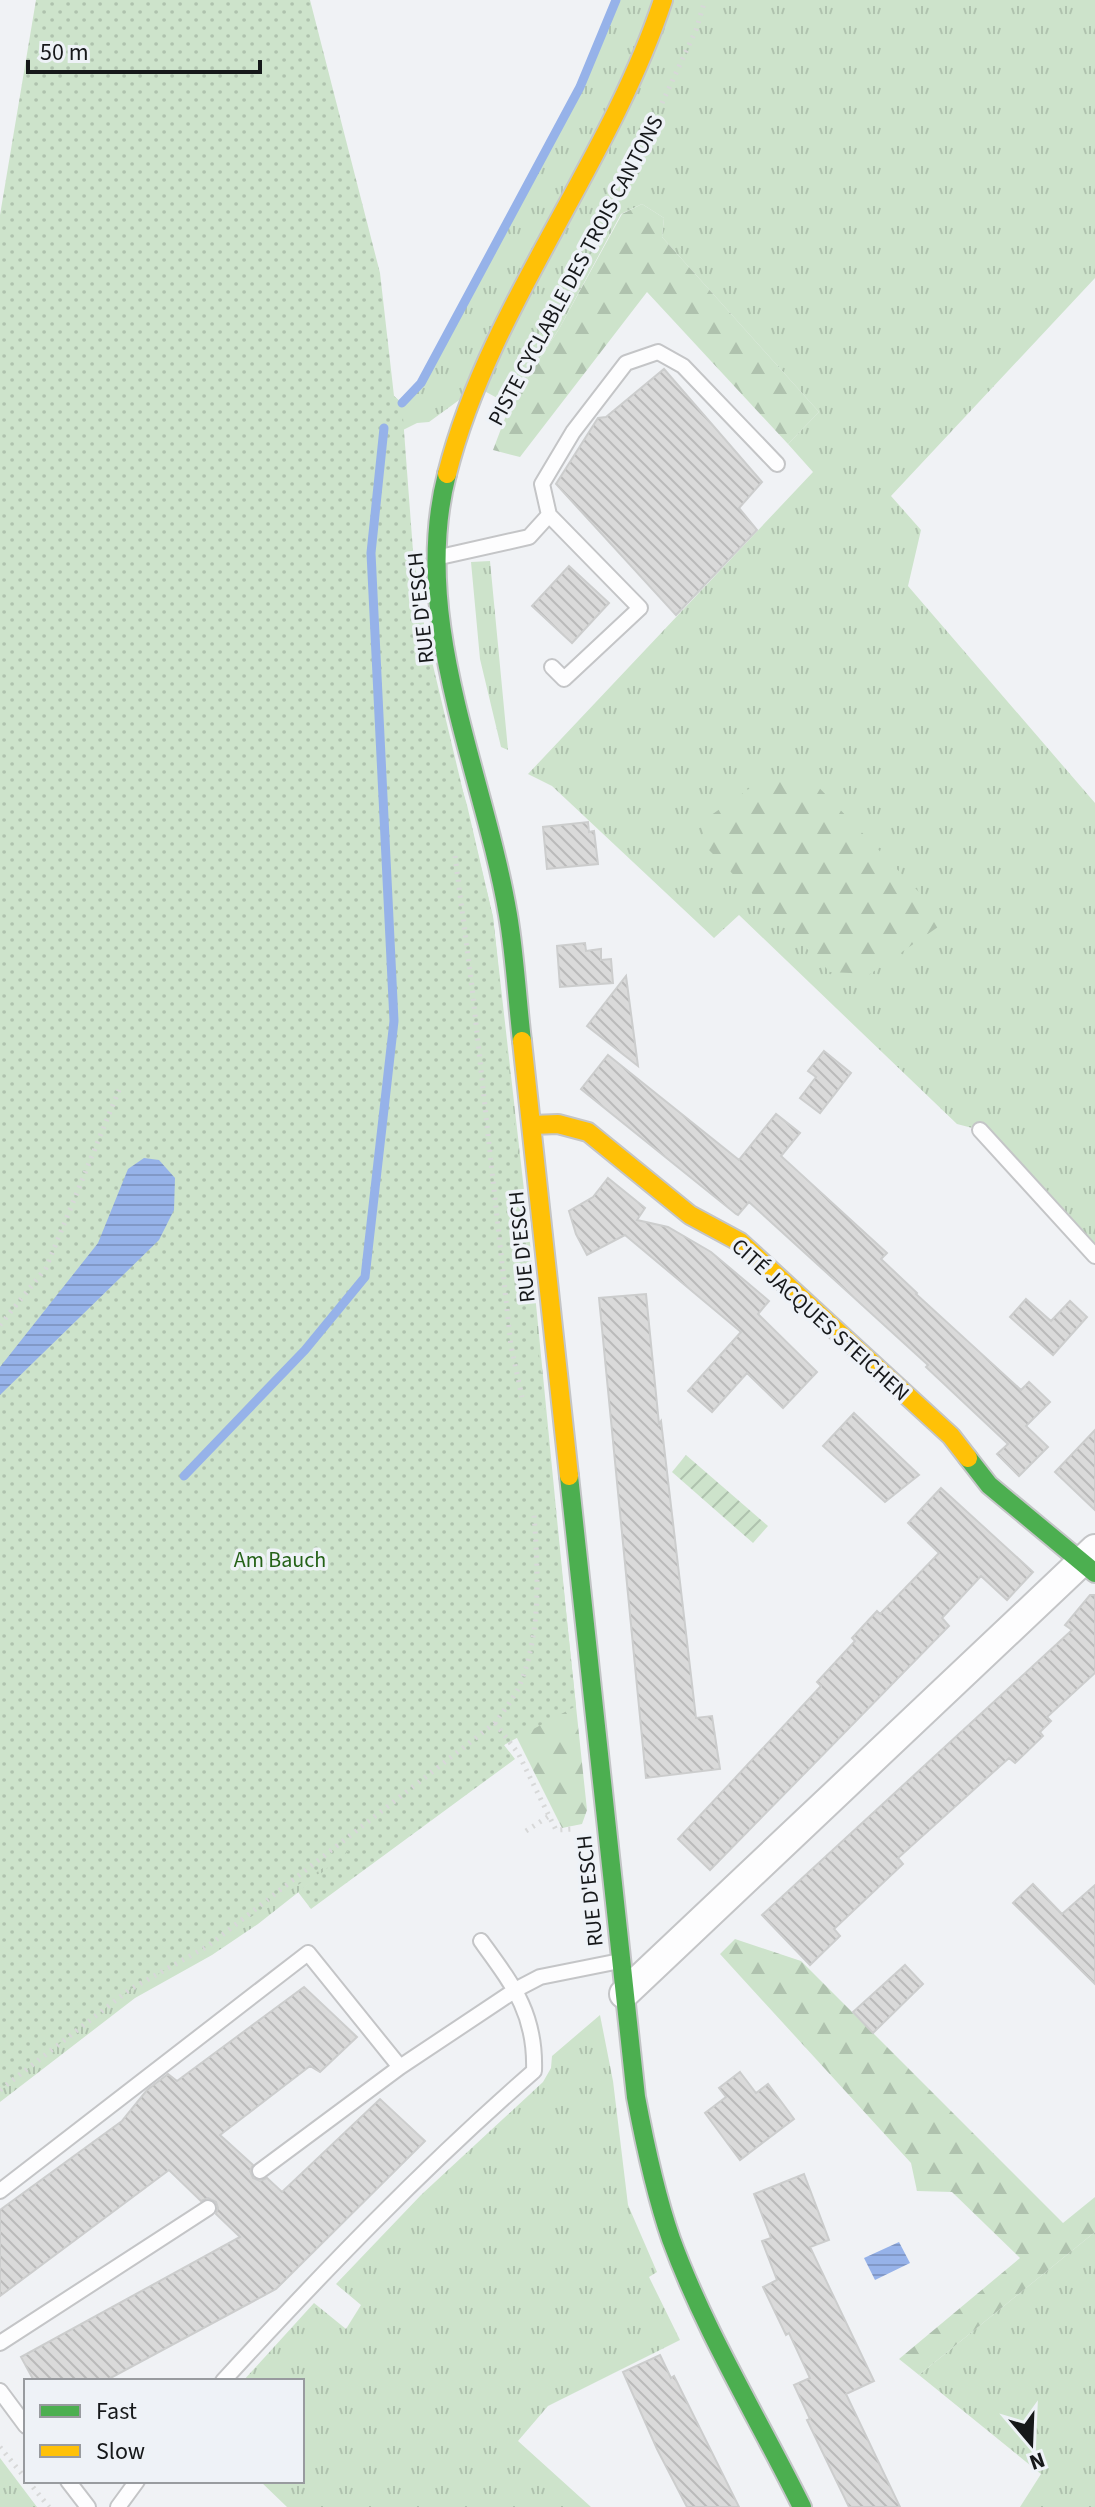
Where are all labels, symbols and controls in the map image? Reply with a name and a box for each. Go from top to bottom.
scale bar [28,24,260,74]
text: 50 m [40,35,89,70]
street label: PISTE CYCLABLE DES TROIS CANTONS [480,110,672,431]
street label: RUE D'ESCH [399,551,443,665]
street label: RUE D'ESCH [500,1190,544,1304]
street label: CITÉ JACQUES STEICHEN [724,1231,917,1409]
park label: Am Bauch [234,1544,326,1576]
street label: RUE D'ESCH [568,1834,612,1948]
legend [24,2379,304,2483]
text: Fast [96,2394,137,2429]
north arrow [991,2403,1071,2483]
text: Slow [96,2434,145,2469]
text: N [1025,2443,1049,2478]

